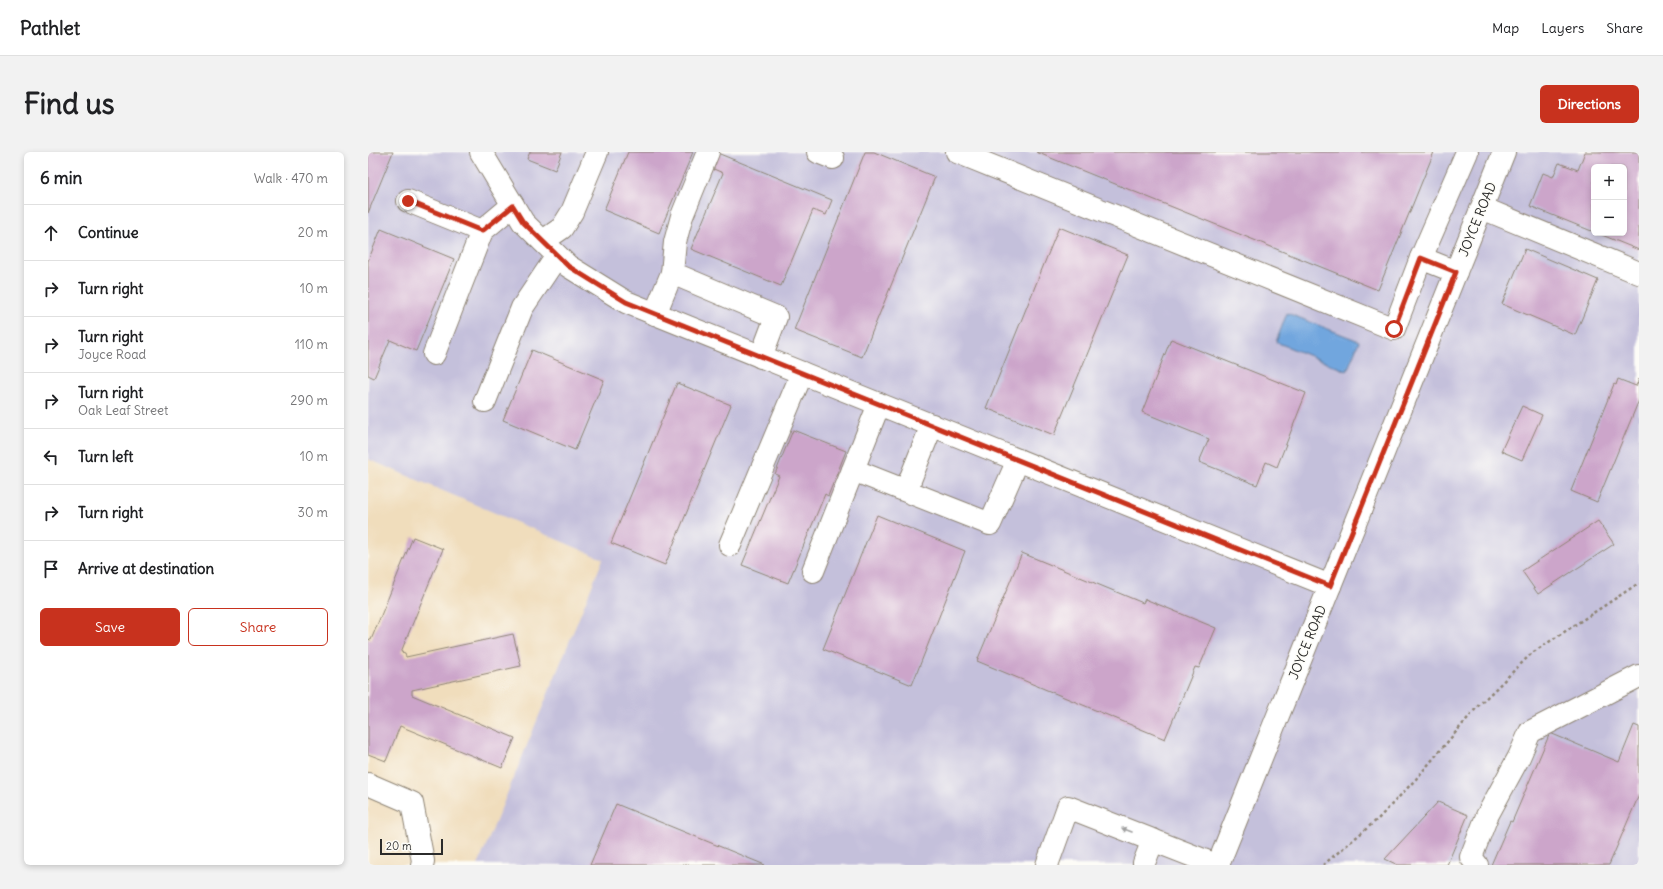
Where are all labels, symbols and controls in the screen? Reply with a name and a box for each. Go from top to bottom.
text: Pathlet [20,16,80,40]
text: Map [1492,19,1519,37]
text: Layers [1541,19,1584,37]
text: Share [1606,19,1643,37]
button: Directions [1540,85,1639,123]
text: Find us [24,86,115,122]
map controls [1591,164,1627,236]
button: + [1591,164,1627,200]
text: 6 min [40,167,82,189]
text: Walk · 470 m [254,170,328,187]
street label: JOYCE ROAD [1455,180,1500,259]
route end [399,192,417,210]
button: − [1591,200,1627,236]
icon: ahead [40,222,62,244]
text: Continue [78,223,139,242]
text: 20 m [298,224,328,241]
icon: right [40,278,62,300]
text: Turn right [78,279,143,298]
text: 10 m [300,280,328,297]
route start [1385,320,1403,338]
text: Turn right [78,327,143,346]
icon: right [40,334,62,356]
text: 110 m [295,336,328,353]
text: Joyce Road [78,346,146,363]
text: Turn right [78,383,143,402]
icon: right [40,390,62,412]
text: 290 m [290,392,328,409]
text: Oak Leaf Street [78,402,168,419]
icon: left [40,446,62,468]
text: Turn left [78,447,133,466]
text: 10 m [300,448,328,465]
icon: right [40,502,62,524]
text: Turn right [78,503,143,522]
text: 30 m [298,504,328,521]
icon: arrive [40,558,62,580]
text: Arrive at destination [78,559,214,578]
street label: JOYCE ROAD [1285,603,1330,682]
button: Save [40,608,180,646]
button: Share [188,608,328,646]
one-way arrow [1121,827,1133,833]
scale bar [380,837,443,856]
text: 20 m [386,839,412,853]

